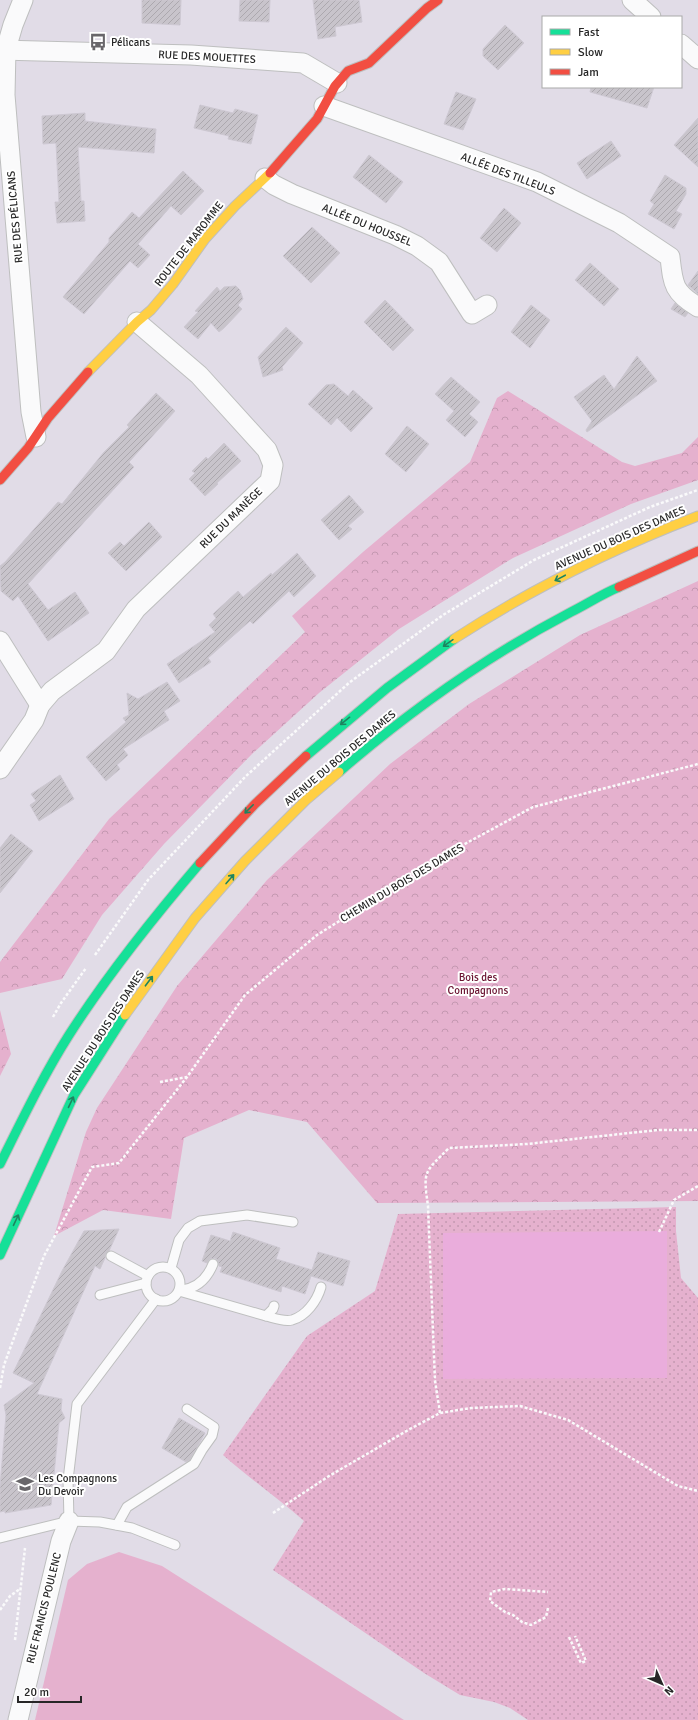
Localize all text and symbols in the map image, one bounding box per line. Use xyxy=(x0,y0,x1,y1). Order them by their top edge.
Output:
legend xyxy=(542,16,682,88)
text: Fast xyxy=(578,25,599,40)
bus stop icon: Pélicans xyxy=(88,32,108,52)
place label: Pélicans xyxy=(111,36,150,49)
text: Slow xyxy=(578,45,603,60)
street label: RUE DES MOUETTES xyxy=(158,48,256,66)
text: Jam xyxy=(578,65,599,80)
street label: ALLÉE DES TILLEULS xyxy=(459,149,557,198)
street label: RUE DES PÉLICANS xyxy=(3,170,26,264)
street label: ROUTE DE MAROMME xyxy=(152,199,226,289)
street label: ALLÉE DU HOUSSEL xyxy=(320,200,415,249)
street label: RUE DU MANÈGE xyxy=(196,484,265,551)
street label: AVENUE DU BOIS DES DAMES xyxy=(553,503,687,573)
one-way arrow xyxy=(555,574,567,582)
one-way arrow xyxy=(443,639,454,647)
street label: AVENUE DU BOIS DES DAMES xyxy=(282,708,398,808)
one-way arrow xyxy=(339,717,350,726)
one-way arrow xyxy=(244,804,254,814)
street label: CHEMIN DU BOIS DES DAMES xyxy=(338,841,466,925)
one-way arrow xyxy=(225,874,234,884)
street label: AVENUE DU BOIS DES DAMES xyxy=(59,968,147,1094)
park label: Bois des Compagnons xyxy=(448,971,509,997)
one-way arrow xyxy=(145,975,153,986)
one-way arrow xyxy=(68,1096,75,1108)
one-way arrow xyxy=(13,1214,20,1226)
place label: Les Compagnons Du Devoir xyxy=(38,1472,117,1498)
school or university icon: Les Compagnons Du Devoir xyxy=(15,1474,35,1494)
street label: RUE FRANCIS POULENC xyxy=(24,1551,64,1665)
north arrow xyxy=(642,1664,682,1704)
scale bar xyxy=(18,1678,81,1704)
text: N xyxy=(661,1683,676,1698)
text: 20 m xyxy=(24,1685,49,1700)

